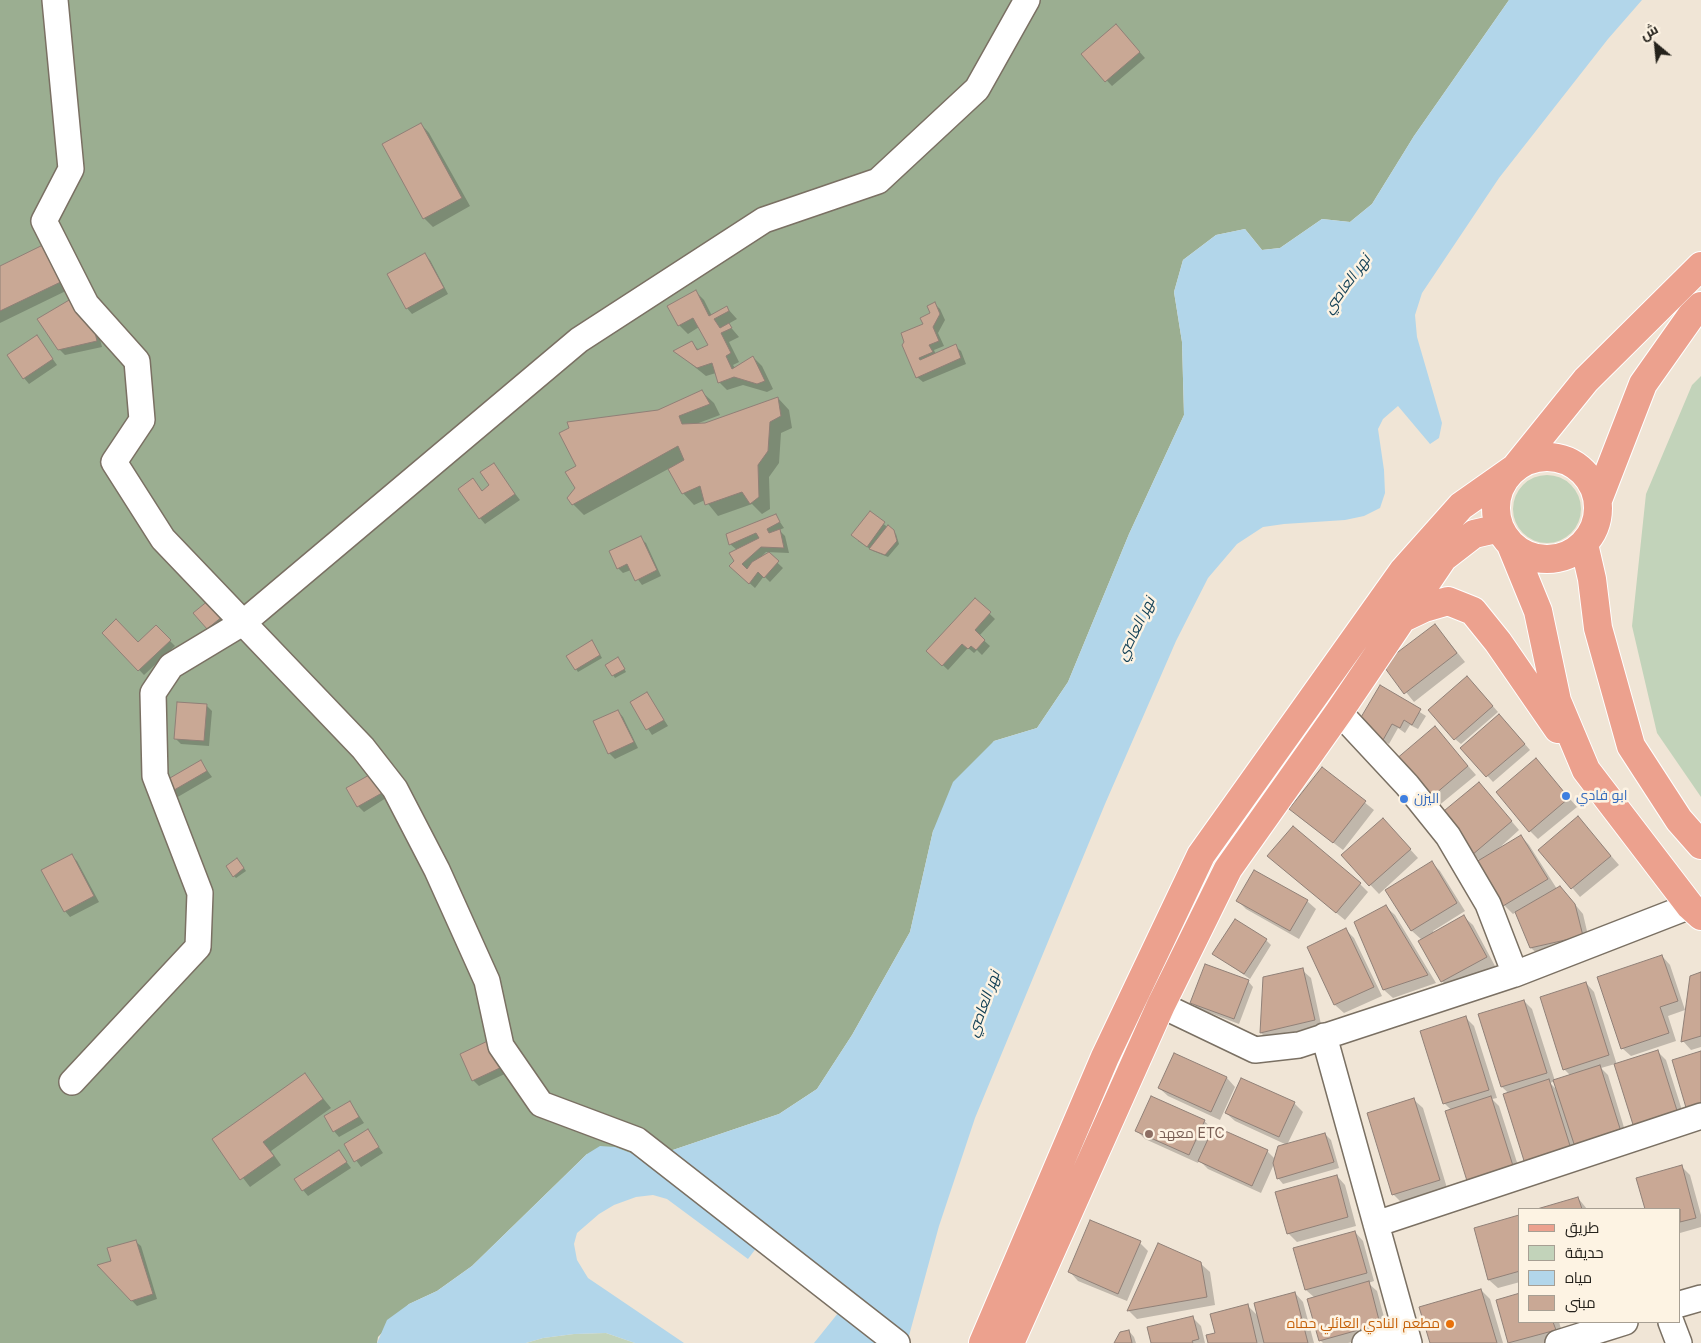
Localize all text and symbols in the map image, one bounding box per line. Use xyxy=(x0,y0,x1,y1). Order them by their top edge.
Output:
north arrow xyxy=(1631,20,1681,70)
text: ش xyxy=(1637,20,1661,43)
water label: نهر العاصي xyxy=(1320,251,1374,317)
water label: نهر العاصي xyxy=(1113,594,1159,664)
place label: ابو فادي xyxy=(1576,788,1627,804)
marker: ابو فادي xyxy=(1560,790,1572,802)
place label: اليزن xyxy=(1414,791,1439,807)
marker: اليزن xyxy=(1398,793,1410,805)
water label: نهر العاصي xyxy=(964,969,1004,1039)
place label: معهد ETC xyxy=(1159,1126,1225,1142)
marker: معهد ETC xyxy=(1143,1128,1155,1140)
legend xyxy=(1518,1208,1681,1323)
text: طريق xyxy=(1565,1218,1599,1237)
text: حديقة xyxy=(1565,1243,1604,1262)
text: مياه xyxy=(1565,1268,1592,1287)
text: مبنى xyxy=(1565,1293,1596,1312)
place label: مطعم النادي العائلي حماه xyxy=(1287,1316,1440,1332)
marker: مطعم النادي العائلي حماه xyxy=(1444,1318,1456,1330)

